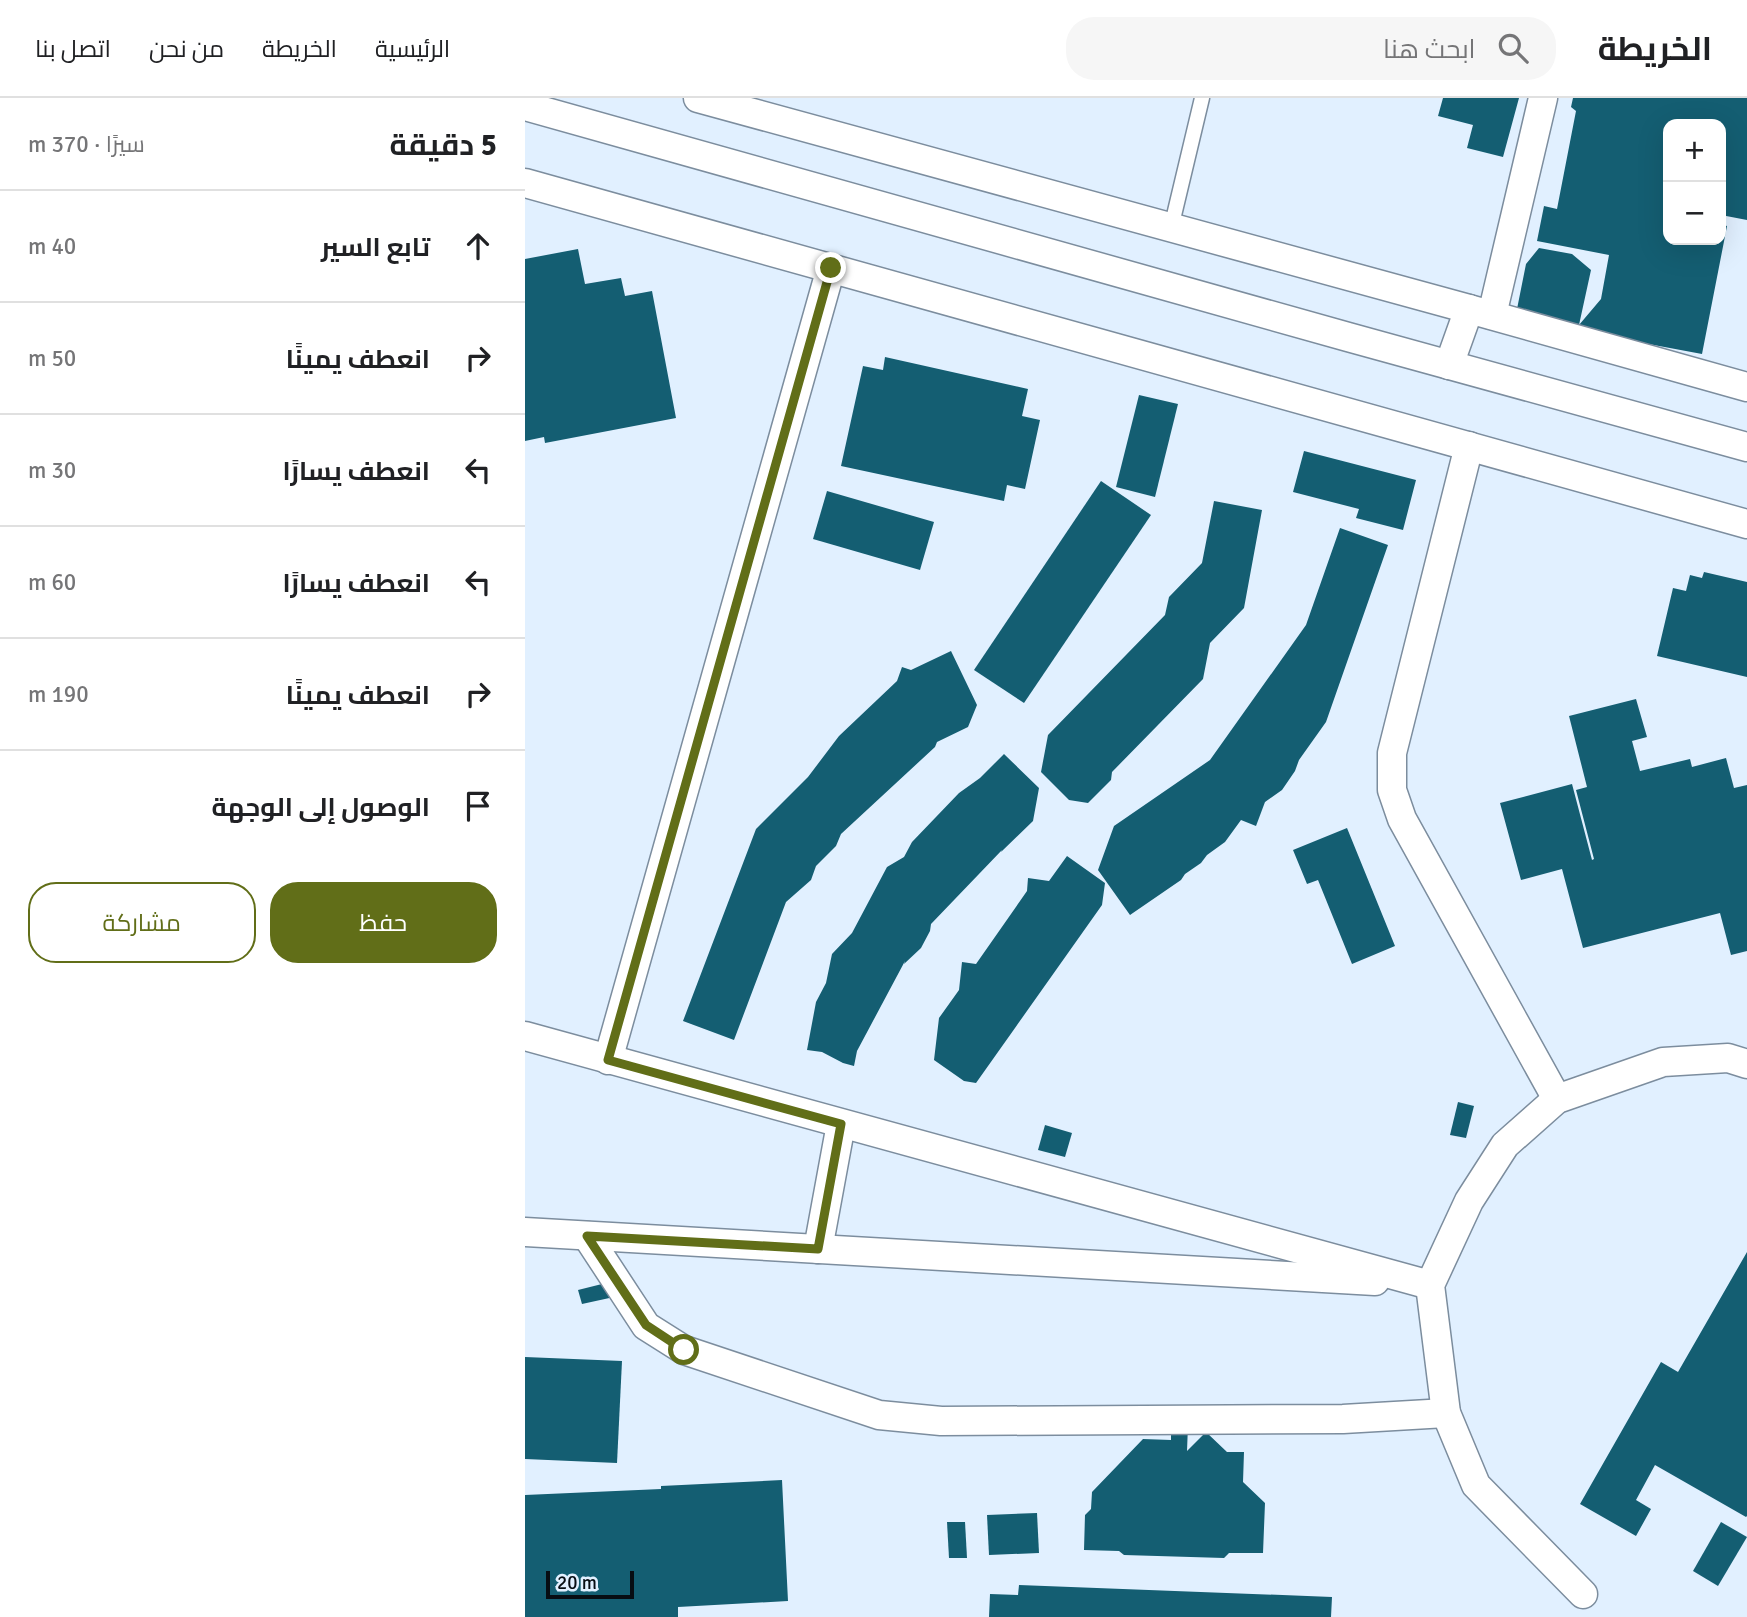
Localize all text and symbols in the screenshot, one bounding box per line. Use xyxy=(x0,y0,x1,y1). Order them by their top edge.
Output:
search box xyxy=(1066,17,1556,80)
icon: search xyxy=(1494,29,1532,67)
text: الخريطة xyxy=(1598,29,1712,70)
text: اتصل بنا xyxy=(35,34,111,64)
text: من نحن xyxy=(149,34,224,64)
text: الخريطة xyxy=(262,34,337,64)
text: الرئيسية xyxy=(375,34,450,64)
text: ابحث هنا xyxy=(1383,34,1476,66)
map controls xyxy=(1663,119,1726,245)
button: + xyxy=(1663,119,1726,182)
text: 5 دقيقة xyxy=(389,127,497,164)
text: سيرًا · 370 m xyxy=(28,130,145,159)
button: − xyxy=(1663,182,1726,245)
icon: ahead xyxy=(459,227,497,265)
text: 40 m xyxy=(28,232,76,261)
text: تابع السير xyxy=(321,232,430,264)
route end xyxy=(815,252,846,283)
icon: right xyxy=(459,339,497,377)
text: 50 m xyxy=(28,344,76,373)
text: انعطف يمينًا xyxy=(286,344,430,376)
icon: left xyxy=(459,451,497,489)
text: 30 m xyxy=(28,456,76,485)
text: انعطف يسارًا xyxy=(282,456,430,488)
icon: left xyxy=(459,563,497,601)
text: 60 m xyxy=(28,568,76,597)
text: انعطف يسارًا xyxy=(282,568,430,600)
icon: right xyxy=(459,675,497,713)
text: 190 m xyxy=(28,680,89,709)
text: انعطف يمينًا xyxy=(286,680,430,712)
icon: arrive xyxy=(459,787,497,825)
text: الوصول إلى الوجهة xyxy=(211,792,430,824)
button: مشاركة xyxy=(28,882,256,963)
button: حفظ xyxy=(270,882,497,963)
route start xyxy=(668,1334,699,1365)
scale bar xyxy=(546,1568,633,1600)
text: 20 m xyxy=(557,1571,597,1595)

